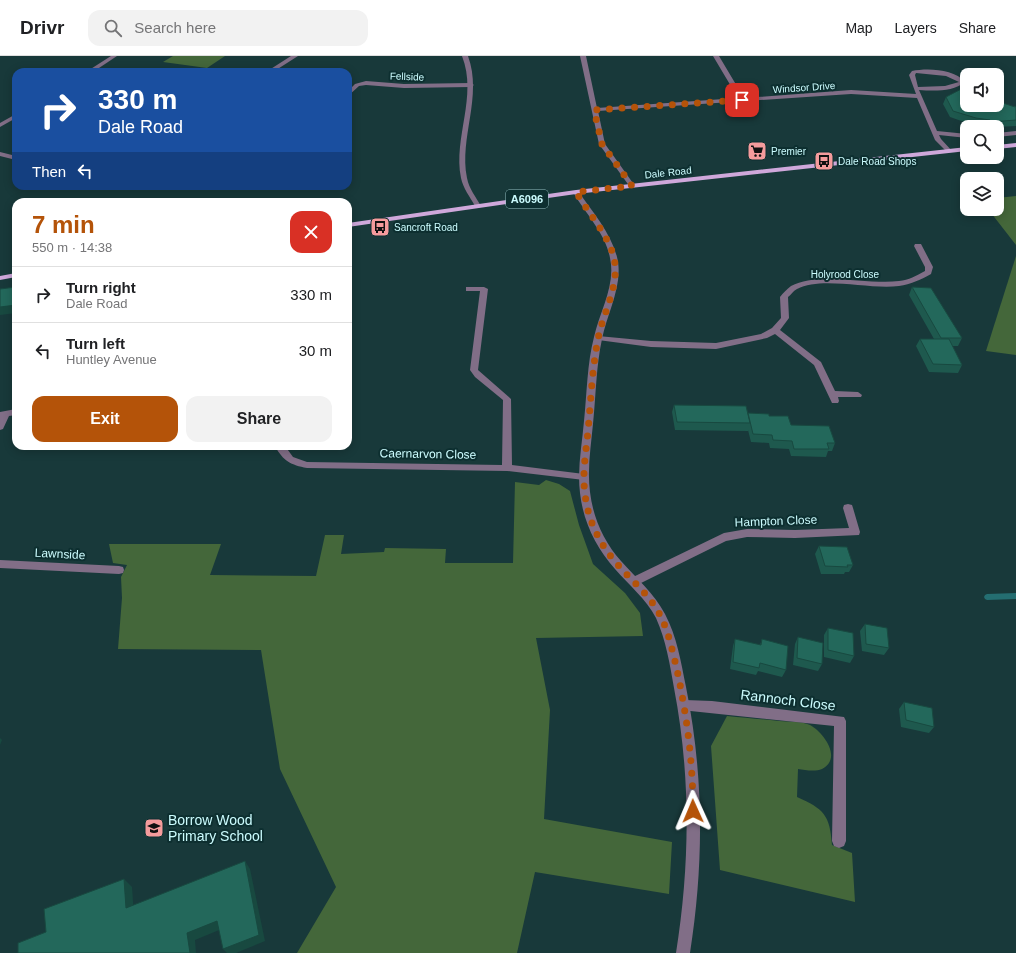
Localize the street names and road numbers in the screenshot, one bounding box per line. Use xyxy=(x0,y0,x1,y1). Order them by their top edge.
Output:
street label: Fellside xyxy=(390,70,425,83)
street label: Windsor Drive xyxy=(772,80,836,95)
street label: Dale Road xyxy=(644,165,692,180)
road number: A6096 xyxy=(506,190,548,208)
street label: Holyrood Close xyxy=(811,269,880,280)
street label: Caernarvon Close xyxy=(380,446,477,462)
street label: Hampton Close xyxy=(734,513,818,529)
street label: Lawnside xyxy=(34,546,86,562)
street label: Rannoch Close xyxy=(740,686,837,714)

